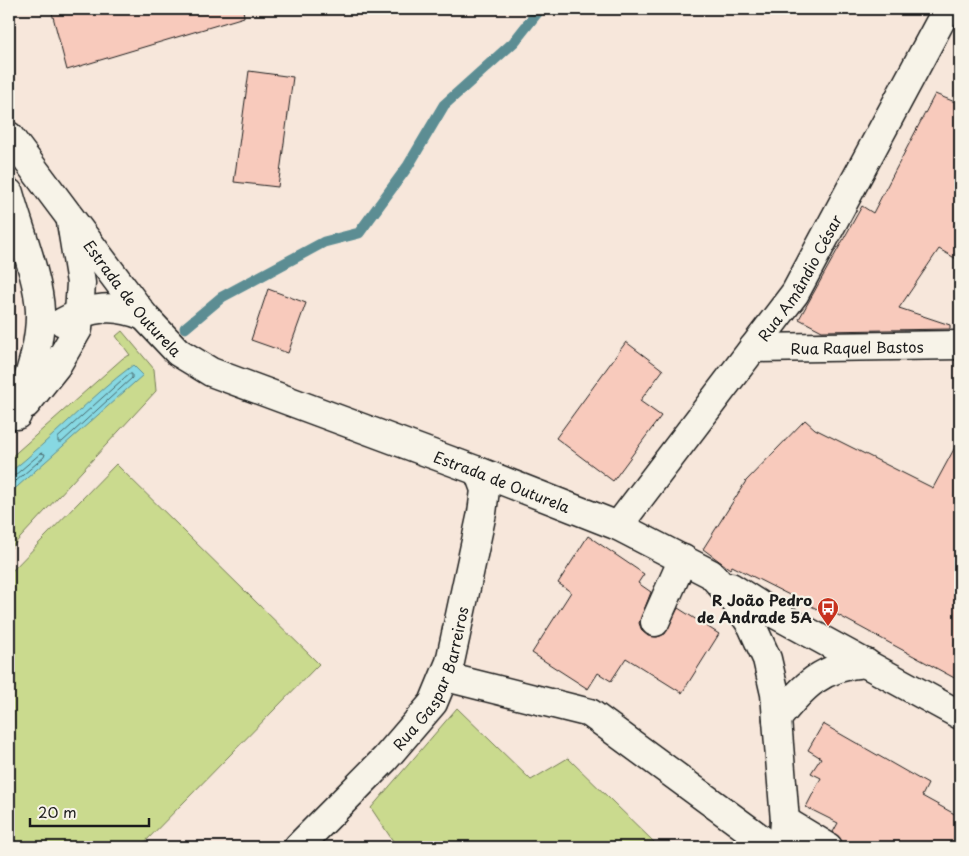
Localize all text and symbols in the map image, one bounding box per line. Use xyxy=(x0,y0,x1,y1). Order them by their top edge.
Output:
street label: Rua Amândio César xyxy=(751,210,847,345)
street label: Estrada de Outurela xyxy=(79,234,188,362)
street label: Rua Raquel Bastos xyxy=(790,334,924,359)
street label: Estrada de Outurela xyxy=(431,444,574,518)
place label: R João Pedro de Andrade 5A xyxy=(697,588,812,628)
bus stop icon: R João Pedro de Andrade 5A xyxy=(816,596,840,627)
street label: Rua Gaspar Barreiros xyxy=(386,604,473,755)
scale bar xyxy=(30,796,149,828)
text: 20 m xyxy=(38,800,77,823)

